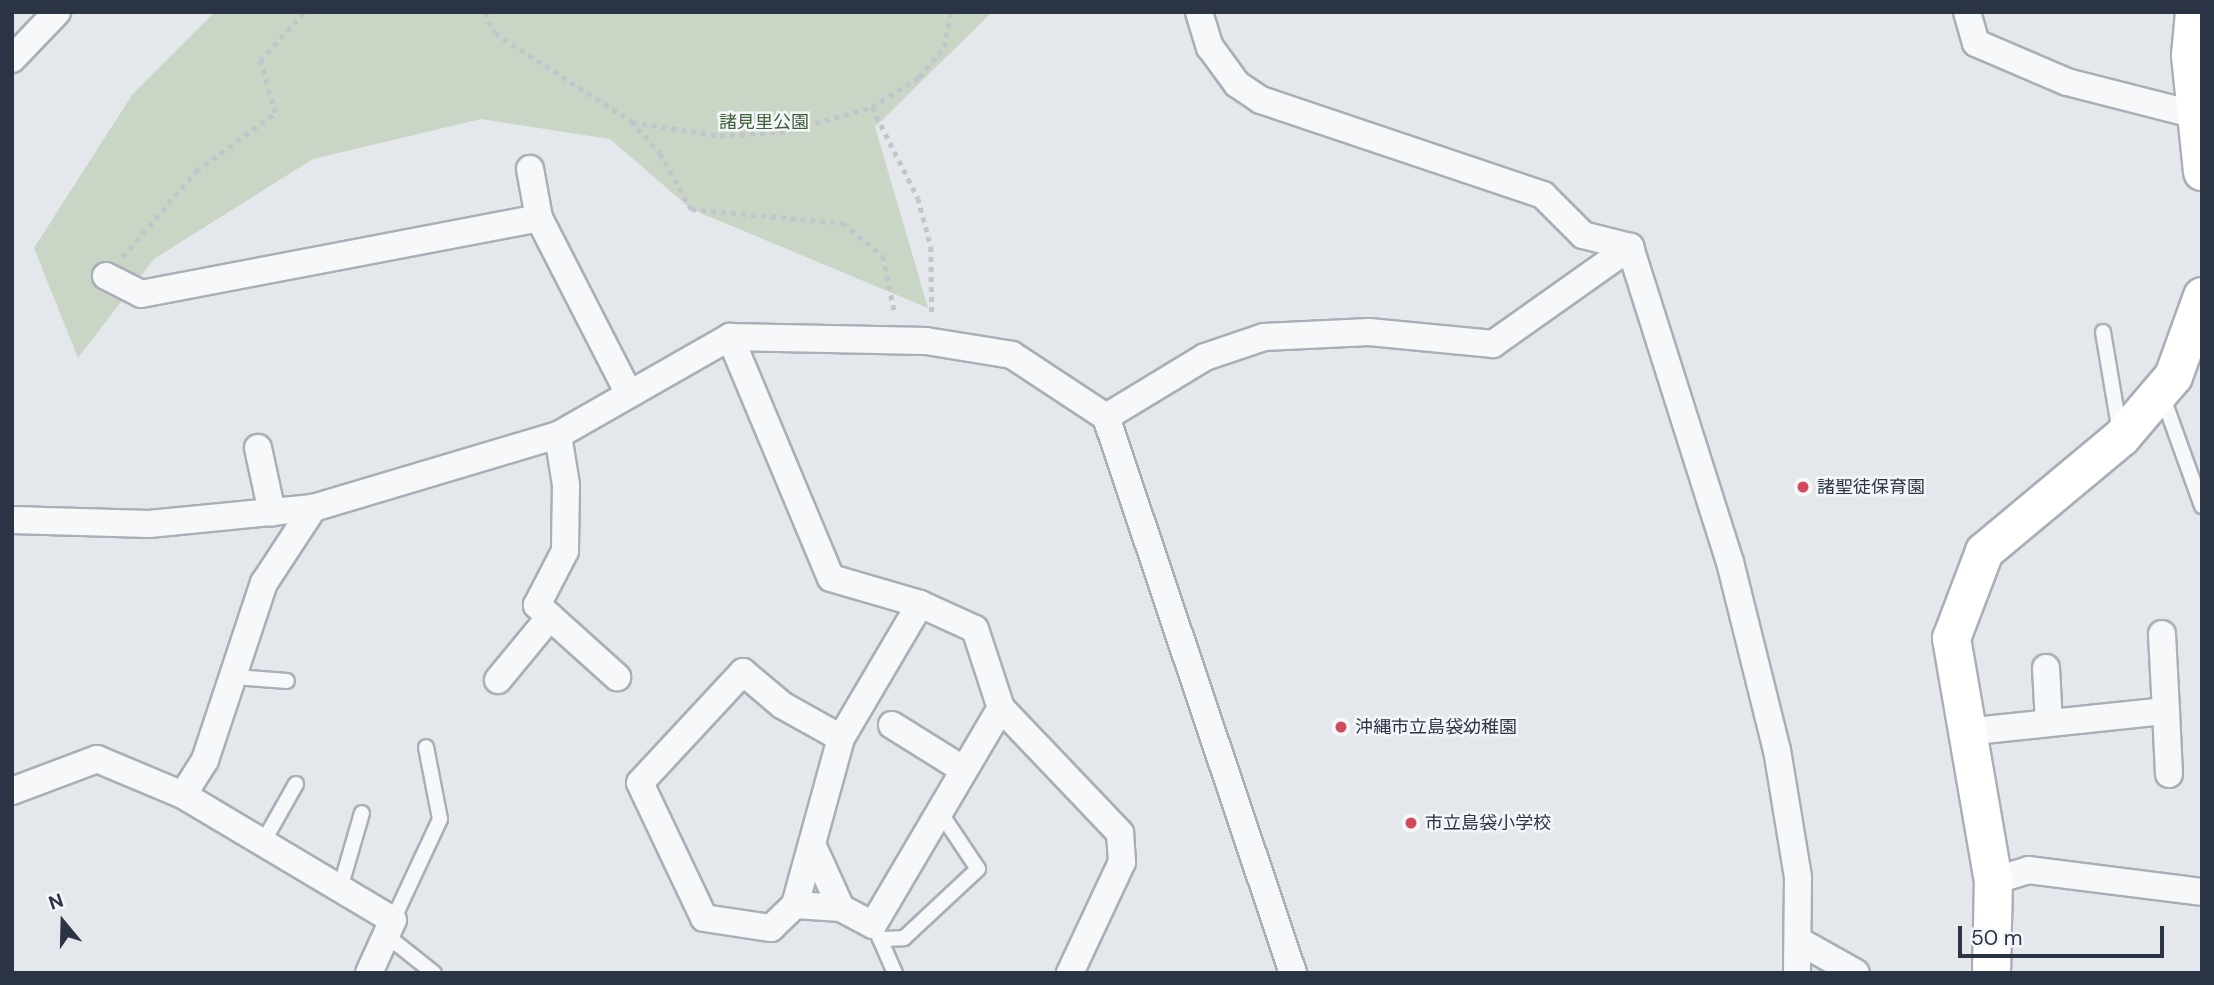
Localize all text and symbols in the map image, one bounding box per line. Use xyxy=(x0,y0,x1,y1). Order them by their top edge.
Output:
park label: 諸見里公園 xyxy=(719,111,809,133)
place label: 諸聖徒保育園 xyxy=(1817,476,1925,498)
marker: 諸聖徒保育園 xyxy=(1795,479,1811,495)
place label: 沖縄市立島袋幼稚園 xyxy=(1355,716,1517,738)
marker: 沖縄市立島袋幼稚園 xyxy=(1333,719,1349,735)
place label: 市立島袋小学校 xyxy=(1425,812,1551,834)
marker: 市立島袋小学校 xyxy=(1403,815,1419,831)
north arrow xyxy=(28,887,98,957)
text: N xyxy=(45,888,67,916)
scale bar xyxy=(1962,912,2168,956)
text: 50 m xyxy=(1971,924,2022,952)

